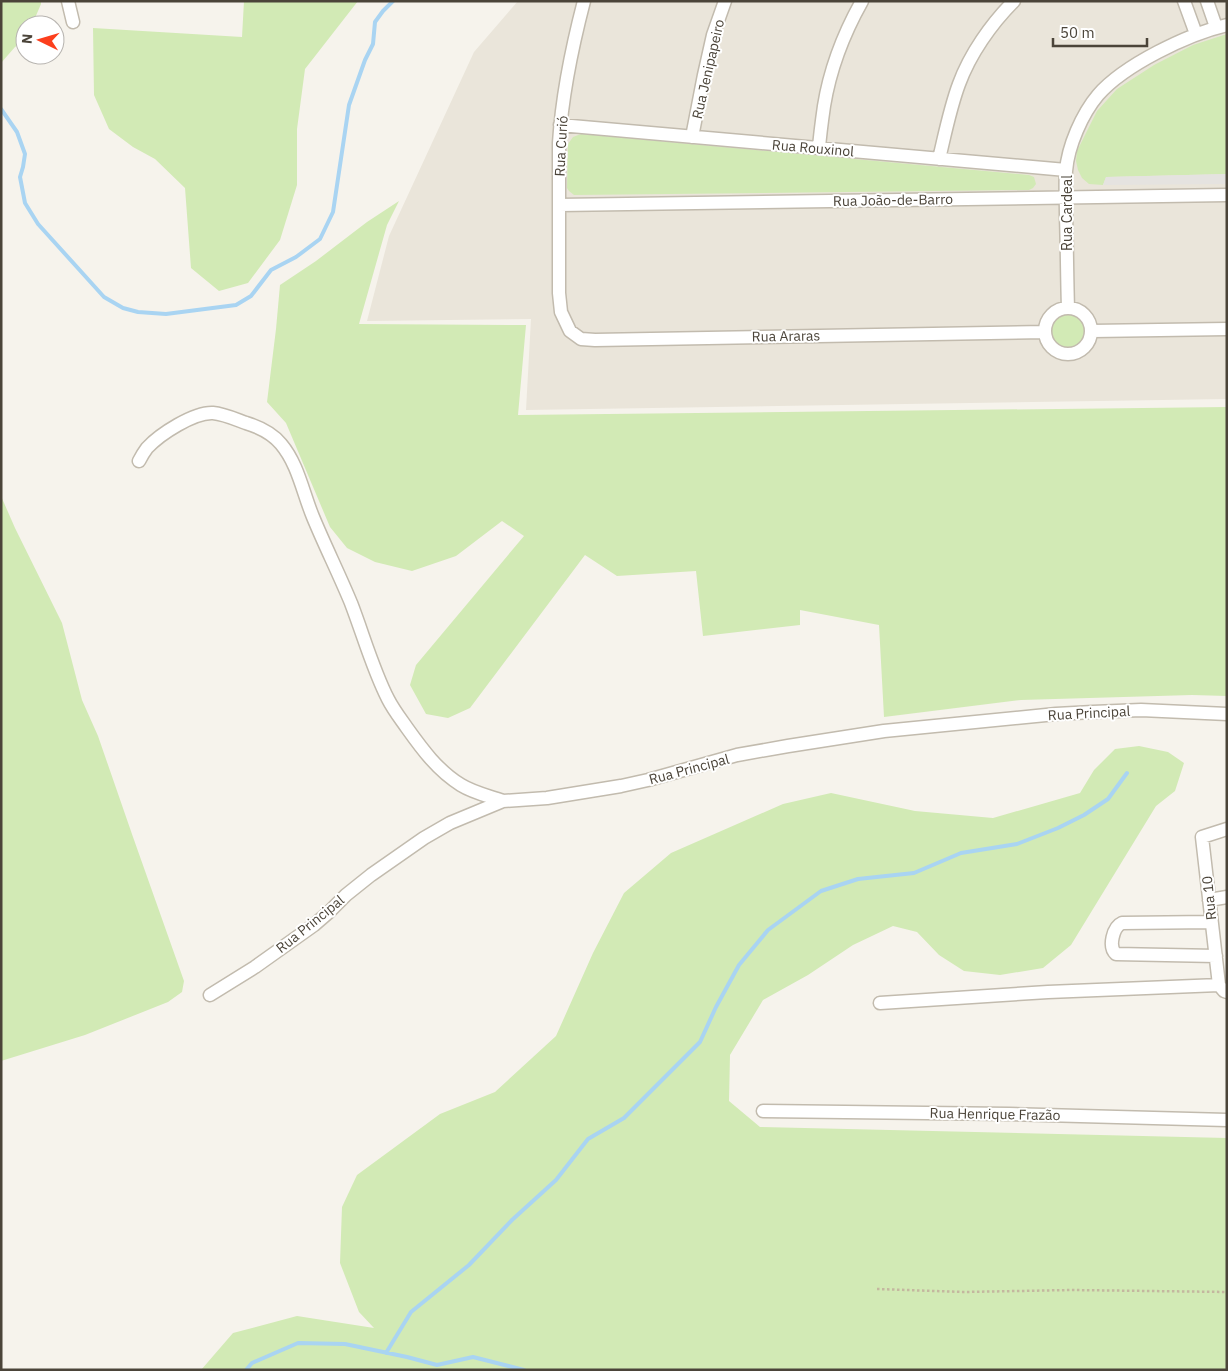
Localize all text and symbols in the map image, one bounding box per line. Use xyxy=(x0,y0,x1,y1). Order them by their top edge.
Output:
north arrow xyxy=(15,15,65,65)
scale bar xyxy=(1053,15,1147,47)
street label: Rua Jenipapeiro xyxy=(688,17,728,121)
text: 50 m xyxy=(1060,23,1095,42)
text: N xyxy=(18,33,36,45)
street label: Rua Curió xyxy=(550,115,572,177)
street label: Rua Rouxinol xyxy=(771,135,855,161)
street label: Rua Cardeal xyxy=(1058,175,1076,251)
street label: Rua João-de-Barro xyxy=(833,190,953,210)
street label: Rua Araras xyxy=(752,326,821,346)
street label: Rua Principal xyxy=(1047,702,1131,724)
street label: Rua Principal xyxy=(647,750,731,788)
street label: Rua 10 xyxy=(1198,875,1220,921)
street label: Rua Principal xyxy=(272,891,348,957)
street label: Rua Henrique Frazão xyxy=(929,1104,1061,1124)

